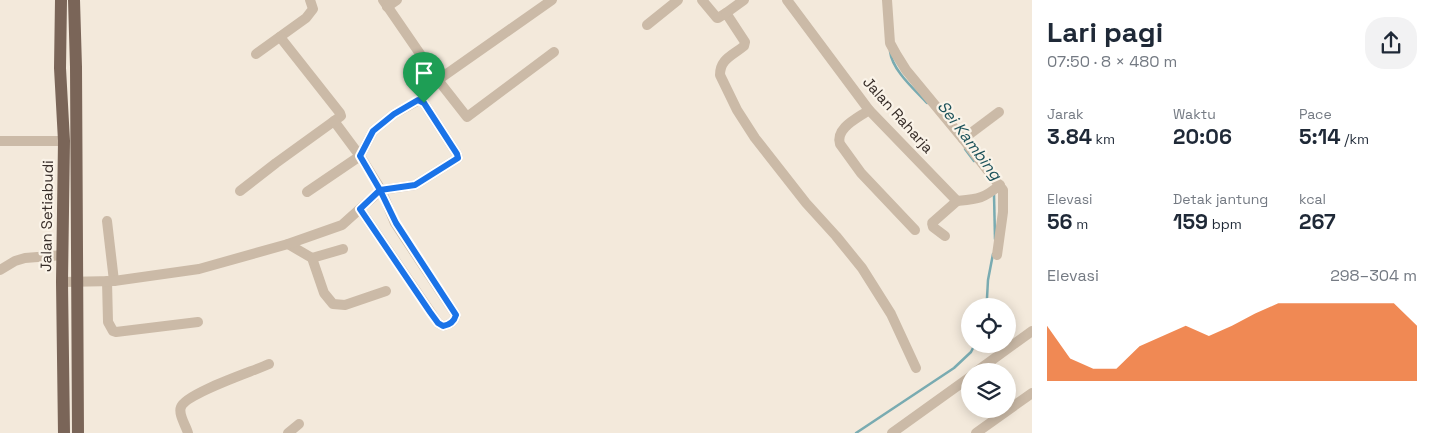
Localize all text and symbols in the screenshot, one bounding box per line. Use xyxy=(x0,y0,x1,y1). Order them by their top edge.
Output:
text: Lari pagi xyxy=(1047,14,1163,50)
button: share xyxy=(1365,17,1417,69)
text: 07:50 · 8 × 480 m xyxy=(1047,51,1177,72)
pin xyxy=(403,52,445,103)
icon: arrive xyxy=(410,59,438,87)
street label: Jalan Raharja xyxy=(859,72,938,157)
water label: Sei Kambing xyxy=(933,96,1007,185)
text: Jarak xyxy=(1047,105,1084,123)
text: Waktu xyxy=(1173,105,1216,123)
text: Pace xyxy=(1299,105,1332,123)
text: 3.84 xyxy=(1047,123,1092,150)
text: 20:06 xyxy=(1173,123,1232,150)
text: 5:14 xyxy=(1299,123,1341,150)
text: km xyxy=(1092,130,1115,148)
text: /km xyxy=(1341,130,1369,148)
street label: Jalan Setiabudi xyxy=(36,160,57,272)
text: Elevasi xyxy=(1047,190,1092,208)
text: Detak jantung xyxy=(1173,190,1268,208)
text: kcal xyxy=(1299,190,1326,208)
text: 56 xyxy=(1047,208,1073,235)
text: 159 xyxy=(1173,208,1208,235)
text: 267 xyxy=(1299,208,1336,235)
text: m xyxy=(1073,215,1088,233)
text: bpm xyxy=(1208,215,1242,233)
text: Elevasi xyxy=(1047,265,1099,286)
text: 298–304 m xyxy=(1330,265,1417,286)
map controls xyxy=(961,298,1016,418)
button: locate xyxy=(961,298,1016,353)
button: layers xyxy=(961,363,1016,418)

